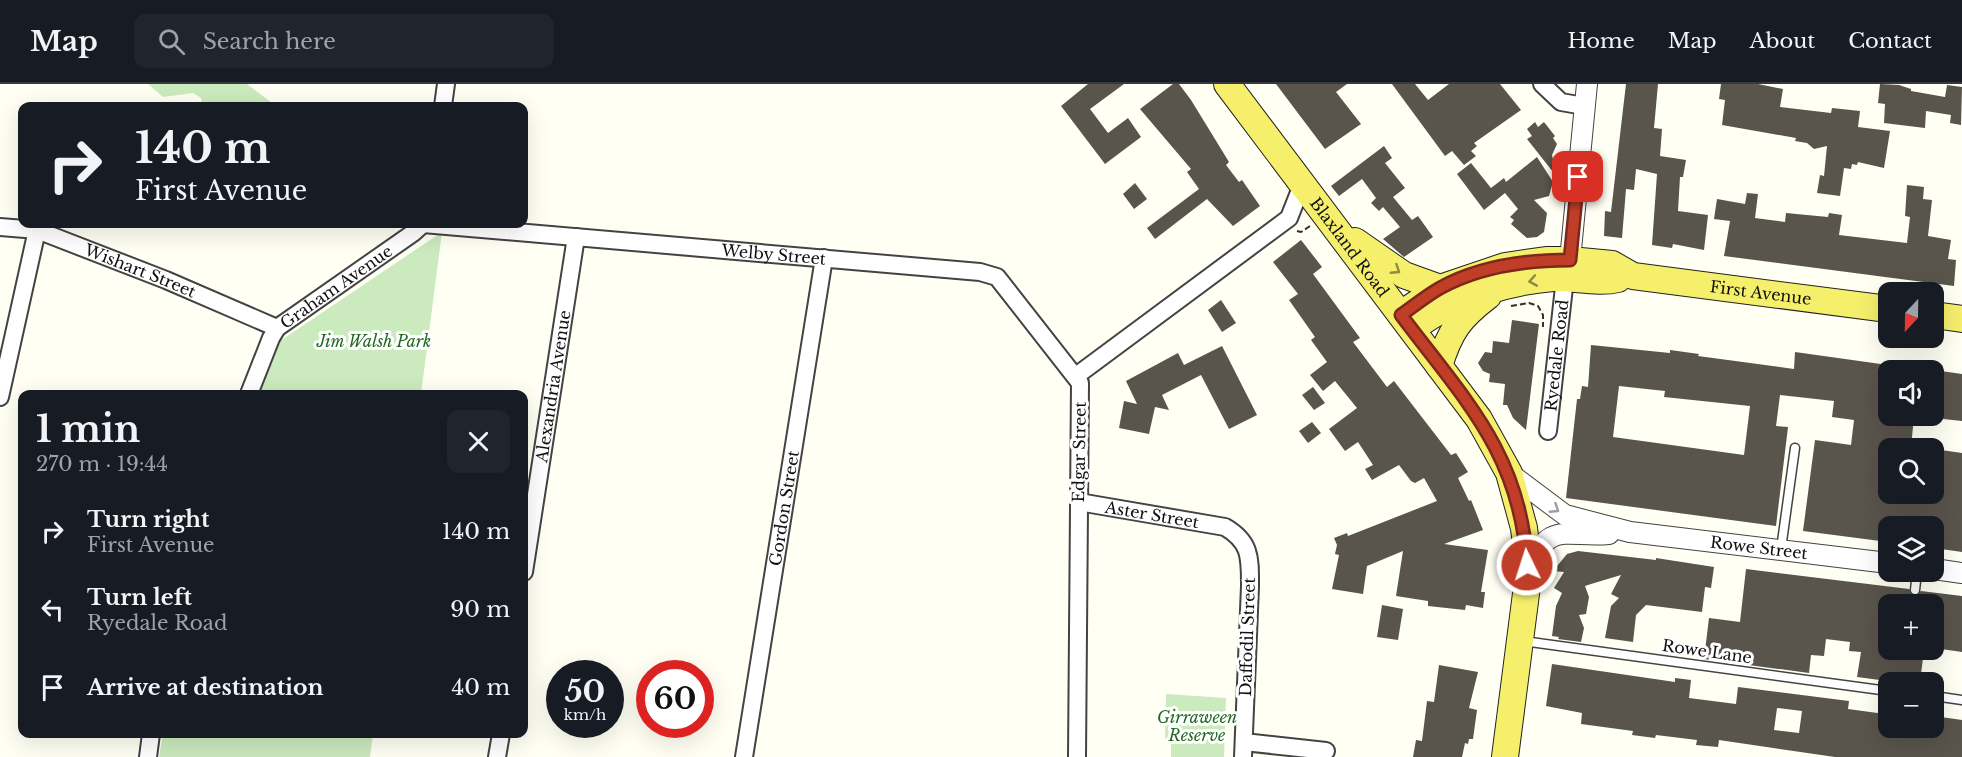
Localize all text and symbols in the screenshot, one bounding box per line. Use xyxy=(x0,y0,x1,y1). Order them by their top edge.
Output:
search box xyxy=(134,14,554,68)
text: Map xyxy=(30,24,98,59)
icon: search xyxy=(155,25,188,58)
text: Search here xyxy=(203,28,336,55)
text: Home xyxy=(1568,28,1635,54)
text: Map xyxy=(1668,28,1716,54)
text: About xyxy=(1749,28,1815,54)
text: Contact xyxy=(1848,28,1932,54)
text: 140 m xyxy=(135,122,271,174)
icon: right xyxy=(36,126,114,204)
pin xyxy=(1552,151,1603,202)
icon: arrive xyxy=(1561,160,1594,193)
text: First Avenue xyxy=(135,174,307,207)
street label: Blaxland Road xyxy=(1306,193,1394,301)
street label: Wishart Street xyxy=(81,239,199,302)
street label: Welby Street xyxy=(720,240,827,269)
street label: Graham Avenue xyxy=(276,241,396,333)
one-way arrow xyxy=(1390,263,1401,274)
one-way arrow xyxy=(1528,274,1538,287)
street label: First Avenue xyxy=(1709,276,1813,309)
north arrow xyxy=(1878,282,1944,348)
map controls xyxy=(1878,282,1944,738)
street label: Ryedale Road xyxy=(1540,298,1573,412)
street label: Alexandria Avenue xyxy=(531,309,575,465)
park label: Jim Walsh Park xyxy=(316,331,431,351)
button: sound xyxy=(1878,360,1944,426)
street label: Edgar Street xyxy=(1068,401,1090,503)
text: 1 min xyxy=(36,407,140,452)
button: close xyxy=(447,410,510,473)
button: search xyxy=(1878,438,1944,504)
street label: Gordon Street xyxy=(765,449,803,568)
text: 270 m · 19:44 xyxy=(36,452,168,476)
street label: Aster Street xyxy=(1103,496,1200,532)
one-way arrow xyxy=(1549,501,1559,513)
text: Turn right xyxy=(87,506,209,533)
icon: right xyxy=(36,515,69,548)
button: layers xyxy=(1878,516,1944,582)
text: 140 m xyxy=(442,518,510,545)
street label: Rowe Street xyxy=(1709,532,1809,563)
text: First Avenue xyxy=(87,533,215,557)
position arrow xyxy=(1495,533,1559,597)
street label: Daffodil Street xyxy=(1235,577,1259,697)
text: Turn left xyxy=(87,584,192,611)
icon: left xyxy=(36,593,69,626)
button: + xyxy=(1878,594,1944,660)
text: 90 m xyxy=(450,596,510,623)
text: Ryedale Road xyxy=(87,611,227,635)
street label: Rowe Lane xyxy=(1661,635,1753,667)
speed limit sign: 60 xyxy=(636,660,714,738)
icon: arrive xyxy=(36,671,69,704)
button: − xyxy=(1878,672,1944,738)
text: 50 xyxy=(565,673,605,710)
text: Arrive at destination xyxy=(87,674,324,701)
text: 40 m xyxy=(452,674,510,701)
text: km/h xyxy=(564,705,606,724)
park label: Girraween Reserve xyxy=(1157,707,1237,745)

